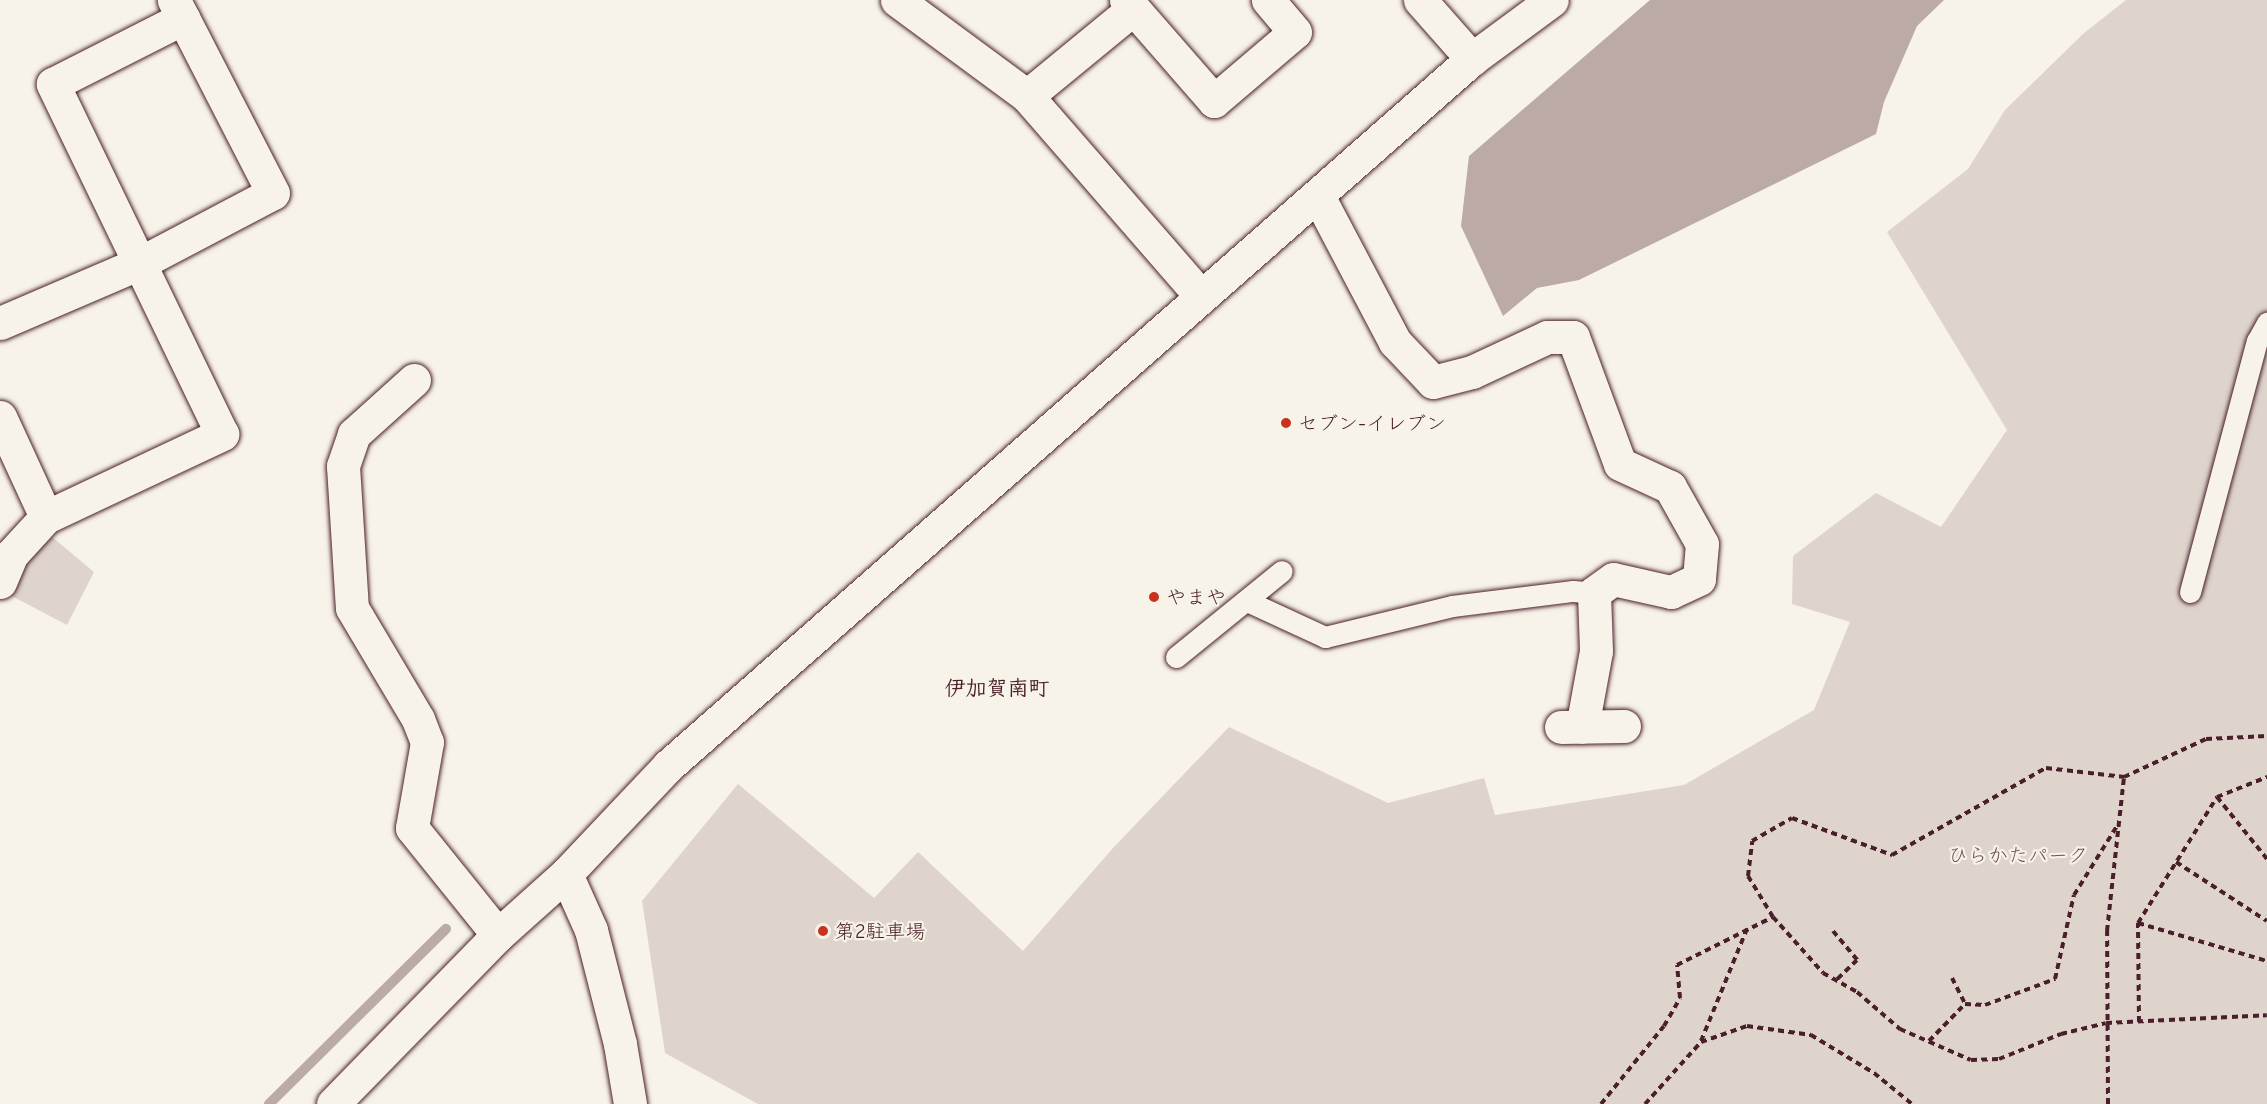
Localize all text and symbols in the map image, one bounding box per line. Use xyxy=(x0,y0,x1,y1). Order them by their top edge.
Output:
place label: セブン-イレブン xyxy=(1298,411,1446,435)
marker: セブン-イレブン xyxy=(1279,416,1293,430)
place label: やまや xyxy=(1166,585,1226,609)
marker: やまや xyxy=(1147,590,1161,604)
district label: 伊加賀南町 xyxy=(945,675,1049,701)
park label: ひらかたパーク xyxy=(1948,843,2088,867)
place label: 第2駐車場 xyxy=(835,919,925,943)
marker: 第2駐車場 xyxy=(816,924,830,938)

